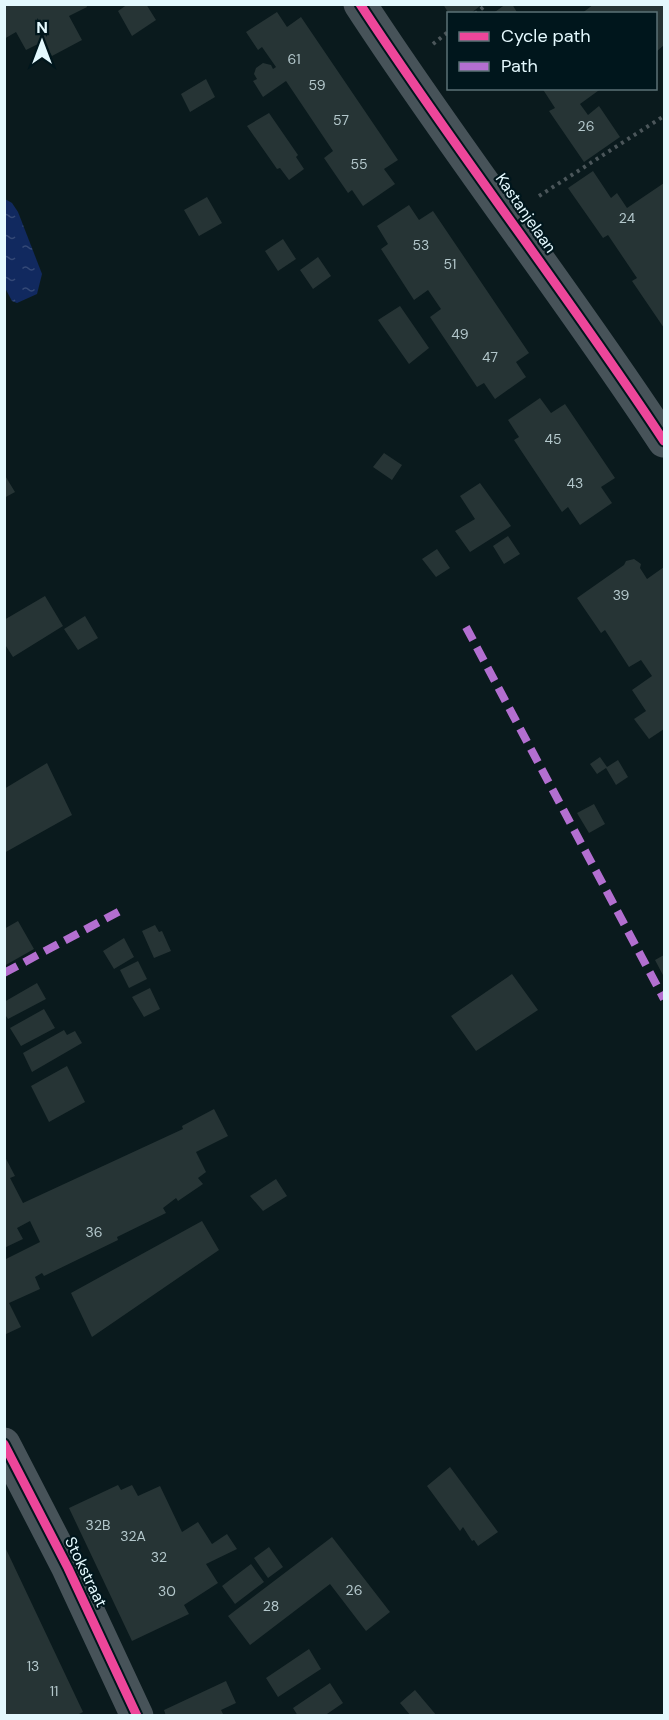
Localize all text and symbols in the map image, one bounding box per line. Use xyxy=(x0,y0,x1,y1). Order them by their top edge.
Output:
north arrow xyxy=(12,12,72,72)
legend xyxy=(447,12,657,90)
text: N xyxy=(36,17,48,38)
text: Cycle path xyxy=(501,24,591,48)
house number: 61 xyxy=(287,50,301,68)
text: Path xyxy=(501,54,538,78)
house number: 59 xyxy=(309,76,326,94)
house number: 57 xyxy=(333,111,349,129)
house number: 26 xyxy=(578,117,594,135)
house number: 55 xyxy=(350,155,368,173)
street label: Kastanjelaan xyxy=(491,169,561,257)
house number: 24 xyxy=(619,209,636,227)
house number: 53 xyxy=(413,236,429,254)
house number: 51 xyxy=(444,255,456,273)
house number: 49 xyxy=(451,325,469,343)
house number: 47 xyxy=(482,348,498,366)
house number: 45 xyxy=(544,430,562,448)
house number: 43 xyxy=(567,474,583,492)
house number: 39 xyxy=(613,586,630,604)
house number: 36 xyxy=(85,1223,103,1241)
house number: 32B xyxy=(86,1516,110,1534)
house number: 32A xyxy=(120,1527,146,1545)
street label: Stokstraat xyxy=(60,1533,112,1611)
house number: 32 xyxy=(151,1548,167,1566)
house number: 26 xyxy=(346,1581,362,1599)
house number: 30 xyxy=(158,1582,176,1600)
house number: 28 xyxy=(263,1597,279,1615)
house number: 13 xyxy=(27,1657,39,1675)
house number: 11 xyxy=(50,1682,58,1700)

